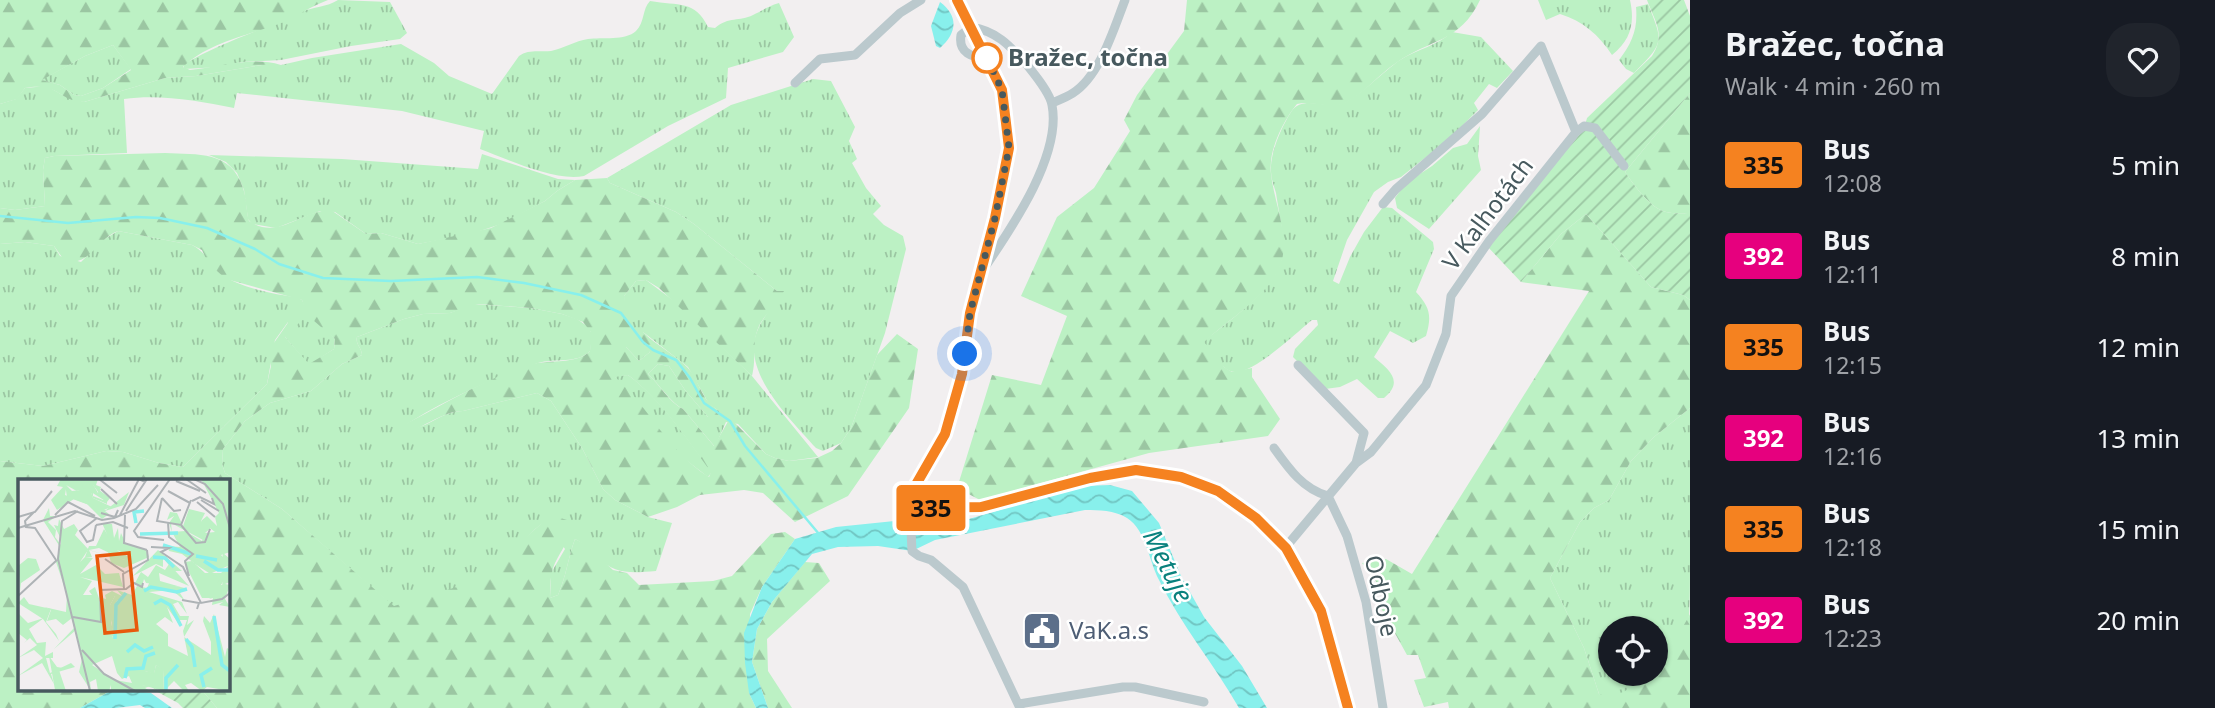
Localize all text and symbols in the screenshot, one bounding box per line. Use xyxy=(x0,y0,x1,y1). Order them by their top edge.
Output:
text: Bražec, točna xyxy=(1725,21,1945,66)
button: heart xyxy=(2106,23,2180,97)
place label: Bražec, točna xyxy=(1008,40,1168,73)
marker: Bražec, točna xyxy=(972,43,1002,73)
text: Walk · 4 min · 260 m xyxy=(1725,70,1941,102)
text: Bus xyxy=(1823,131,1870,167)
text: 5 min xyxy=(2111,147,2180,183)
text: 335 xyxy=(1743,148,1784,181)
street label: V Kalhotách xyxy=(1434,150,1540,276)
text: 12:08 xyxy=(1823,167,1882,199)
text: Bus xyxy=(1823,222,1870,258)
text: 8 min xyxy=(2111,238,2180,274)
text: 392 xyxy=(1743,239,1784,272)
text: 12:11 xyxy=(1823,258,1882,290)
text: Bus xyxy=(1823,313,1870,349)
text: 12 min xyxy=(2096,329,2180,365)
text: 335 xyxy=(1743,330,1784,363)
your location xyxy=(947,336,982,371)
text: 12:15 xyxy=(1823,349,1882,381)
text: Bus xyxy=(1823,404,1870,440)
text: 13 min xyxy=(2096,420,2180,456)
text: 392 xyxy=(1743,421,1784,454)
text: 12:16 xyxy=(1823,440,1882,472)
inset map xyxy=(18,479,229,690)
line badge: 335 xyxy=(891,485,971,531)
text: 335 xyxy=(910,491,952,524)
text: Bus xyxy=(1823,495,1870,531)
text: 15 min xyxy=(2096,511,2180,547)
text: 335 xyxy=(1743,512,1784,545)
water label: Metuje xyxy=(1135,523,1203,609)
text: 12:18 xyxy=(1823,531,1882,563)
street label: Odboje xyxy=(1358,552,1407,639)
text: Bus xyxy=(1823,586,1870,622)
text: 20 min xyxy=(2096,602,2180,638)
text: 392 xyxy=(1743,603,1784,636)
public building icon: VaK.a.s xyxy=(1021,610,1063,652)
place label: VaK.a.s xyxy=(1069,613,1149,646)
map controls xyxy=(1598,616,1668,686)
button: locate xyxy=(1598,616,1668,686)
text: 12:23 xyxy=(1823,622,1882,654)

